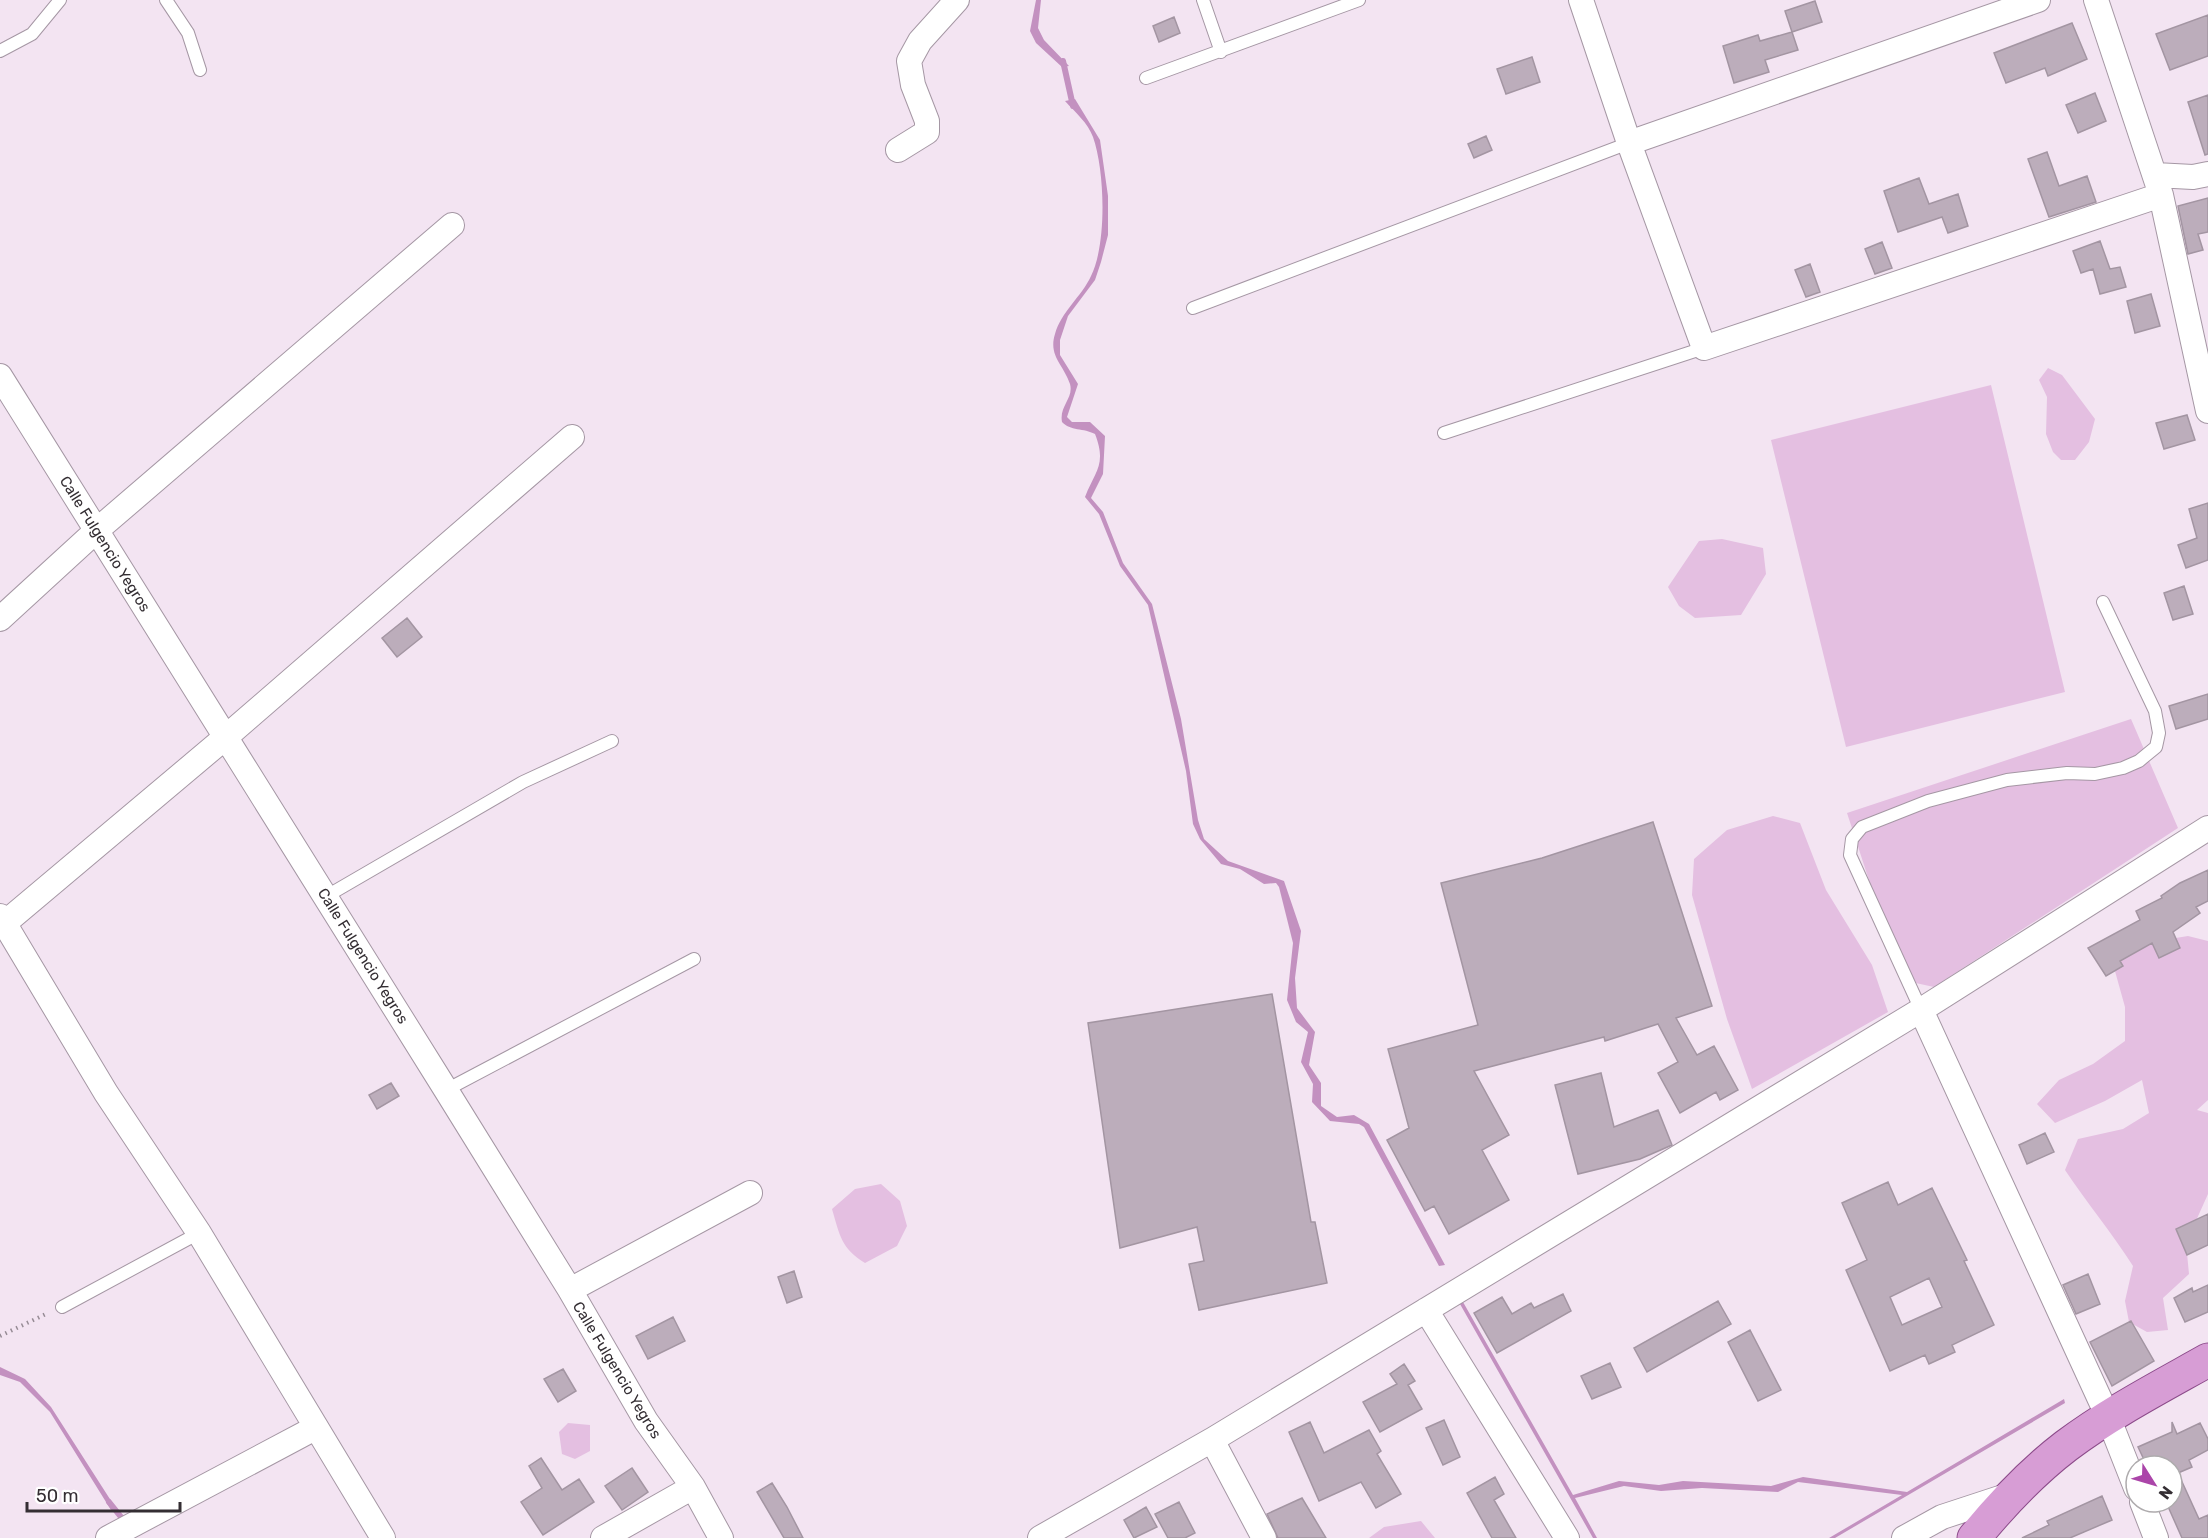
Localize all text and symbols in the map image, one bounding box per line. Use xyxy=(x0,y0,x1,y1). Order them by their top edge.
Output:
street label: Calle Fulgencio Yegros xyxy=(56,473,154,616)
street label: Calle Fulgencio Yegros xyxy=(314,885,412,1028)
street label: Calle Fulgencio Yegros xyxy=(569,1298,665,1442)
north arrow xyxy=(2124,1454,2184,1514)
scale bar xyxy=(27,1475,180,1513)
text: N xyxy=(2155,1482,2177,1503)
text: 50 m xyxy=(36,1485,79,1507)

